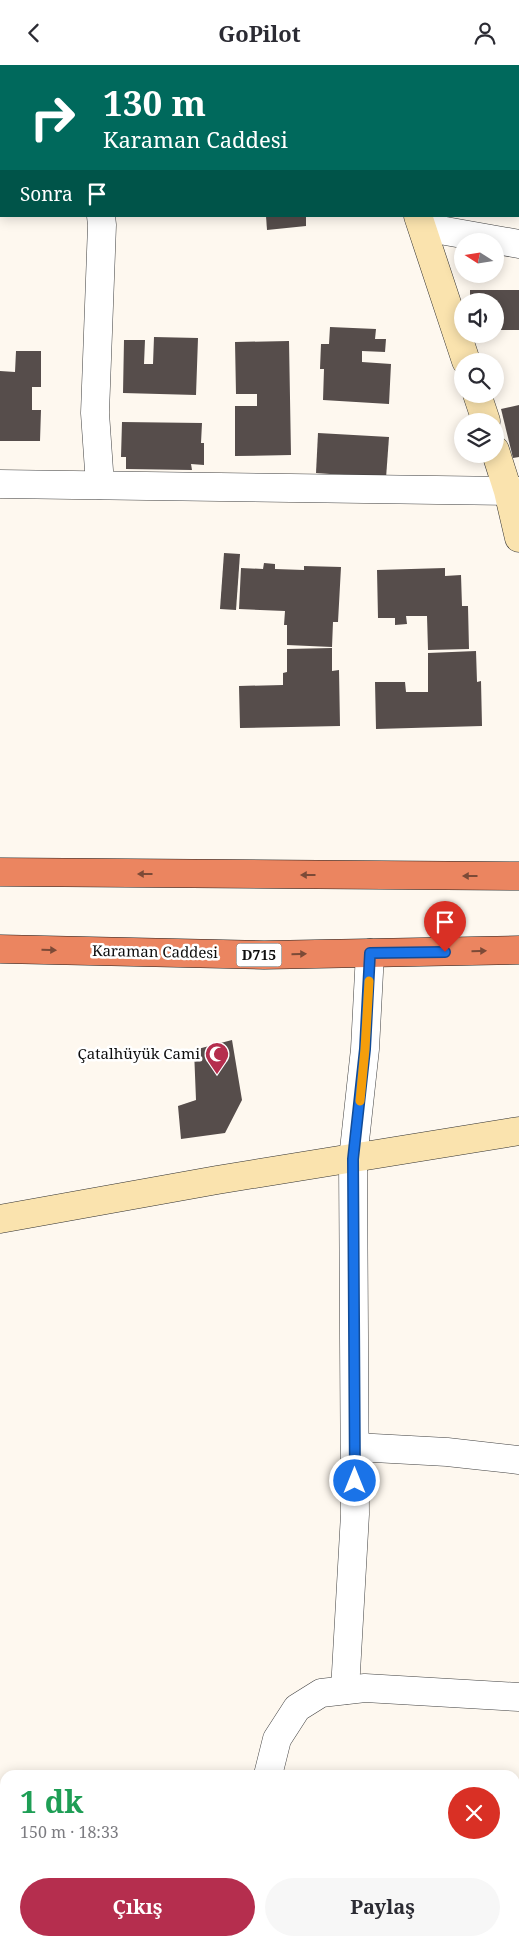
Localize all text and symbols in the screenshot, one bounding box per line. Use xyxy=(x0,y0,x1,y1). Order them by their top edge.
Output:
text: GoPilot xyxy=(218,18,301,48)
icon: back xyxy=(20,19,48,47)
icon: person xyxy=(471,19,499,47)
text: 130 m xyxy=(103,79,206,126)
icon: right xyxy=(20,85,85,150)
text: Karaman Caddesi xyxy=(103,124,288,154)
icon: arrive xyxy=(83,180,111,208)
text: Sonra xyxy=(20,181,73,207)
north arrow xyxy=(454,233,504,283)
map controls xyxy=(454,233,504,463)
button: sound xyxy=(454,293,504,343)
button: search xyxy=(454,353,504,403)
button: layers xyxy=(454,413,504,463)
one-way arrow xyxy=(137,869,153,877)
one-way arrow xyxy=(300,871,316,879)
one-way arrow xyxy=(462,872,478,880)
pin xyxy=(424,901,466,952)
icon: arrive xyxy=(431,908,459,936)
street label: Karaman Caddesi xyxy=(92,940,218,962)
road number: D715 xyxy=(236,943,282,967)
one-way arrow xyxy=(41,946,57,954)
one-way arrow xyxy=(471,947,487,955)
one-way arrow xyxy=(291,950,307,958)
mosque icon: Çatalhüyük Cami xyxy=(204,1041,230,1075)
place label: Çatalhüyük Cami xyxy=(78,1043,200,1063)
position arrow xyxy=(328,1454,380,1506)
text: 1 dk xyxy=(20,1781,83,1822)
button: close xyxy=(448,1787,500,1839)
text: 150 m · 18:33 xyxy=(20,1821,119,1843)
button: Çıkış xyxy=(20,1878,255,1936)
button: Paylaş xyxy=(265,1878,500,1936)

